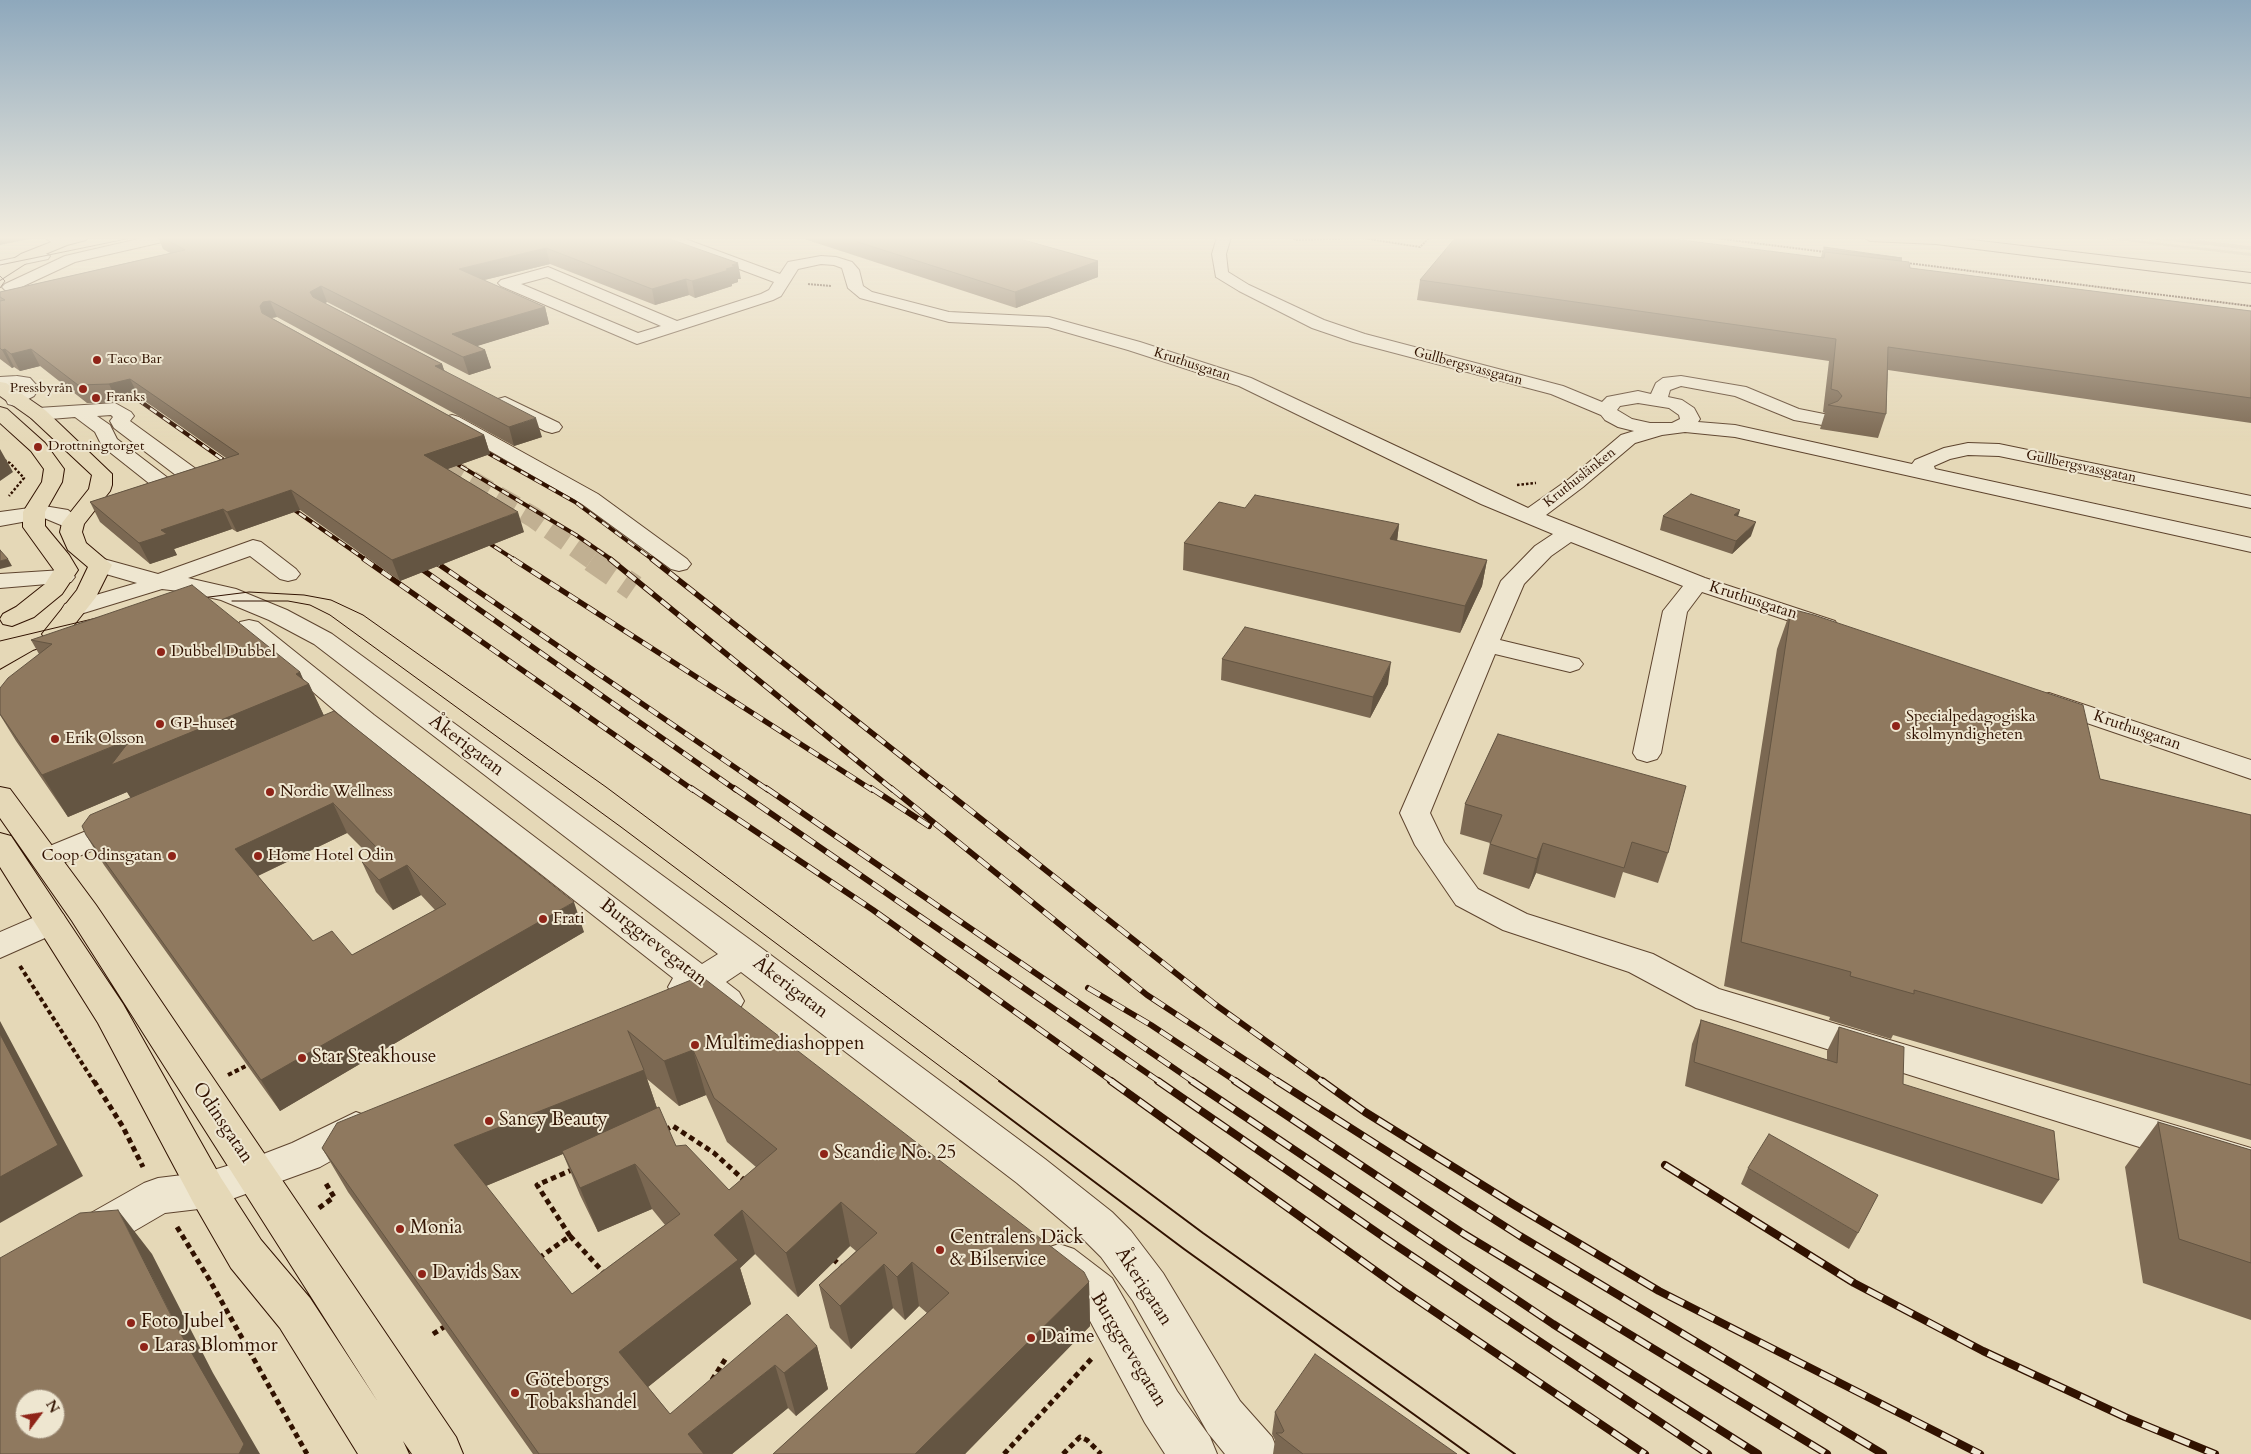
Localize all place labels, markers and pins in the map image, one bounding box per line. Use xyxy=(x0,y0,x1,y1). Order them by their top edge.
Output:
place label: Taco Bar xyxy=(107,352,162,368)
marker: Taco Bar xyxy=(91,354,103,366)
place label: Pressbyrån xyxy=(10,381,73,397)
marker: Pressbyrån xyxy=(77,383,89,395)
place label: Franks xyxy=(106,390,145,406)
marker: Franks xyxy=(90,392,102,404)
place label: Drottningtorget xyxy=(48,439,144,455)
marker: Drottningtorget xyxy=(32,441,44,453)
place label: Dubbel Dubbel xyxy=(171,642,276,662)
marker: Dubbel Dubbel xyxy=(155,646,167,658)
place label: Specialpedagogiska skolmyndigheten xyxy=(1906,707,2036,745)
place label: GP-huset xyxy=(170,714,234,734)
marker: GP-huset xyxy=(154,718,166,730)
marker: Specialpedagogiska skolmyndigheten xyxy=(1890,720,1902,732)
place label: Erik Olsson xyxy=(65,729,144,749)
marker: Erik Olsson xyxy=(49,733,61,745)
place label: Nordic Wellness xyxy=(280,782,393,802)
marker: Nordic Wellness xyxy=(264,786,276,798)
place label: Coop Odinsgatan xyxy=(41,846,162,866)
place label: Home Hotel Odin xyxy=(268,846,394,866)
marker: Coop Odinsgatan xyxy=(166,850,178,862)
marker: Home Hotel Odin xyxy=(252,850,264,862)
place label: Frati xyxy=(553,909,584,929)
marker: Frati xyxy=(537,913,549,925)
place label: Multimediashoppen xyxy=(705,1034,865,1056)
marker: Multimediashoppen xyxy=(689,1039,701,1051)
place label: Star Steakhouse xyxy=(312,1047,436,1069)
marker: Star Steakhouse xyxy=(296,1052,308,1064)
place label: Sancy Beauty xyxy=(499,1110,608,1132)
marker: Sancy Beauty xyxy=(483,1115,495,1127)
place label: Scandic No. 25 xyxy=(834,1143,956,1165)
marker: Scandic No. 25 xyxy=(818,1148,830,1160)
place label: Monia xyxy=(410,1218,463,1240)
marker: Monia xyxy=(394,1223,406,1235)
place label: Centralens Däck & Bilservice xyxy=(950,1228,1083,1272)
marker: Centralens Däck & Bilservice xyxy=(934,1244,946,1256)
place label: Davids Sax xyxy=(432,1263,519,1285)
marker: Davids Sax xyxy=(416,1268,428,1280)
place label: Foto Jubel xyxy=(141,1312,224,1334)
marker: Foto Jubel xyxy=(125,1317,137,1329)
place label: Daime xyxy=(1041,1327,1095,1349)
marker: Daime xyxy=(1025,1332,1037,1344)
place label: Laras Blommor xyxy=(154,1336,278,1358)
marker: Laras Blommor xyxy=(138,1341,150,1353)
place label: Göteborgs Tobakshandel xyxy=(525,1371,637,1415)
marker: Göteborgs Tobakshandel xyxy=(509,1387,521,1399)

